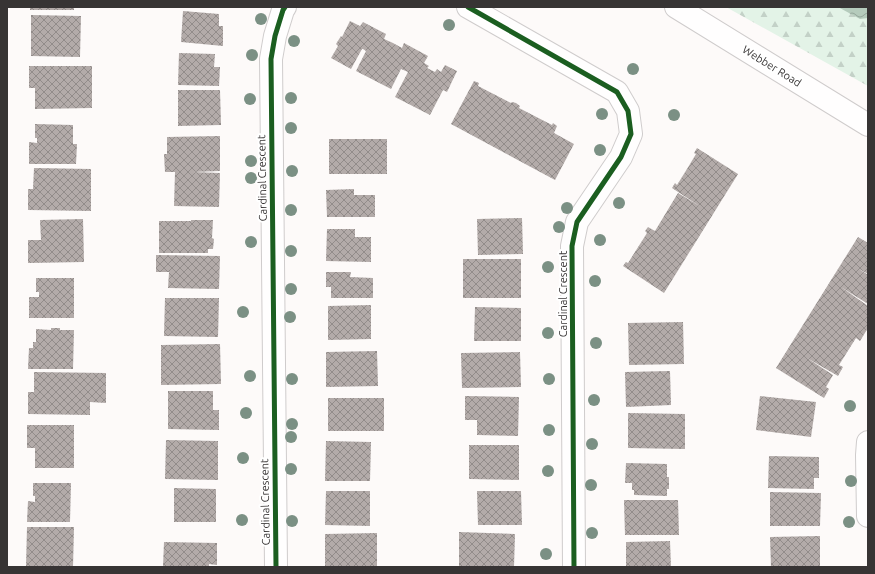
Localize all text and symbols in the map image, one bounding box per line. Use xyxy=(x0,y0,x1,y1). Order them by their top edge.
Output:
street label: Webber Road xyxy=(740,43,804,89)
street label: Cardinal Crescent xyxy=(255,134,269,221)
street label: Cardinal Crescent xyxy=(557,250,569,337)
street label: Cardinal Crescent xyxy=(258,458,272,545)

